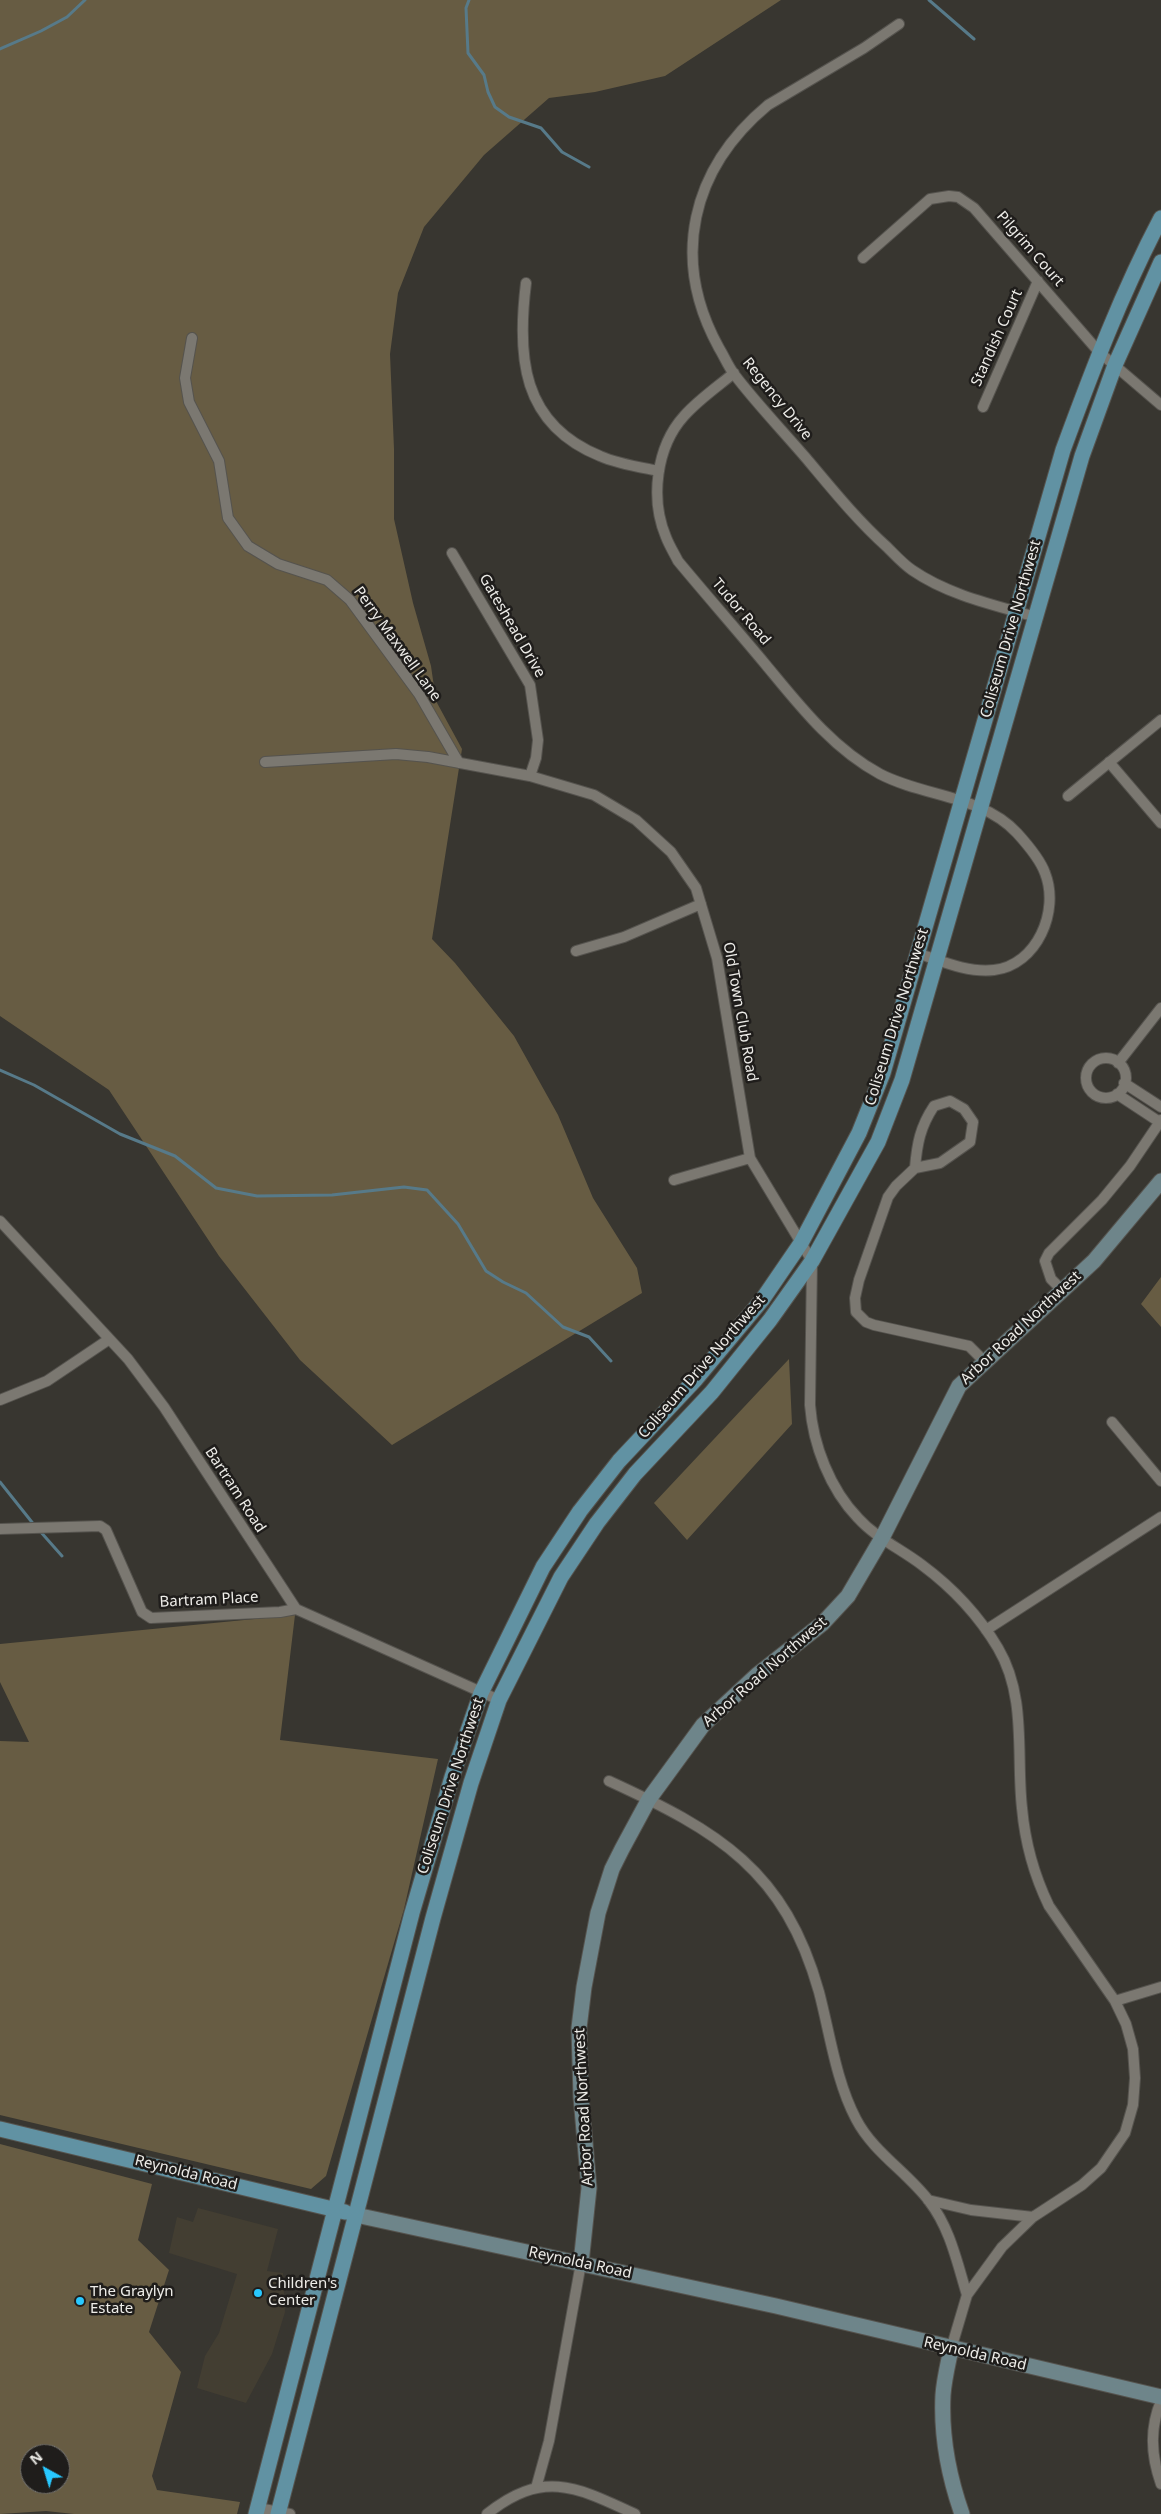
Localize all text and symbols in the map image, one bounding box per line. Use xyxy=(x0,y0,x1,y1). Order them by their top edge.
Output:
street label: Pilgrim Court xyxy=(993,208,1067,290)
street label: Standish Court xyxy=(968,287,1026,389)
street label: Regency Drive xyxy=(738,354,816,444)
street label: Coliseum Drive Northwest xyxy=(977,538,1045,720)
street label: Gateshead Drive xyxy=(475,571,549,681)
street label: Tudor Road xyxy=(708,575,774,649)
street label: Perry Maxwell Lane xyxy=(349,583,445,705)
street label: Coliseum Drive Northwest xyxy=(861,926,933,1108)
street label: Old Town Club Road xyxy=(719,941,761,1083)
street label: Arbor Road Northwest xyxy=(957,1267,1085,1389)
street label: Coliseum Drive Northwest xyxy=(635,1292,769,1442)
street label: Bartram Road xyxy=(201,1444,269,1536)
street label: Bartram Place xyxy=(159,1588,259,1612)
street label: Arbor Road Northwest xyxy=(699,1613,831,1731)
street label: Coliseum Drive Northwest xyxy=(414,1696,488,1876)
street label: Arbor Road Northwest xyxy=(571,2027,597,2187)
street label: Reynolda Road xyxy=(133,2152,239,2194)
street label: Reynolda Road xyxy=(527,2243,633,2283)
place label: Children's Center xyxy=(268,2275,337,2310)
place label: The Graylyn Estate xyxy=(90,2283,174,2318)
marker: Children's Center xyxy=(252,2287,264,2299)
marker: The Graylyn Estate xyxy=(74,2295,86,2307)
street label: Reynolda Road xyxy=(922,2333,1028,2375)
north arrow xyxy=(20,2444,70,2494)
text: N xyxy=(25,2447,46,2469)

